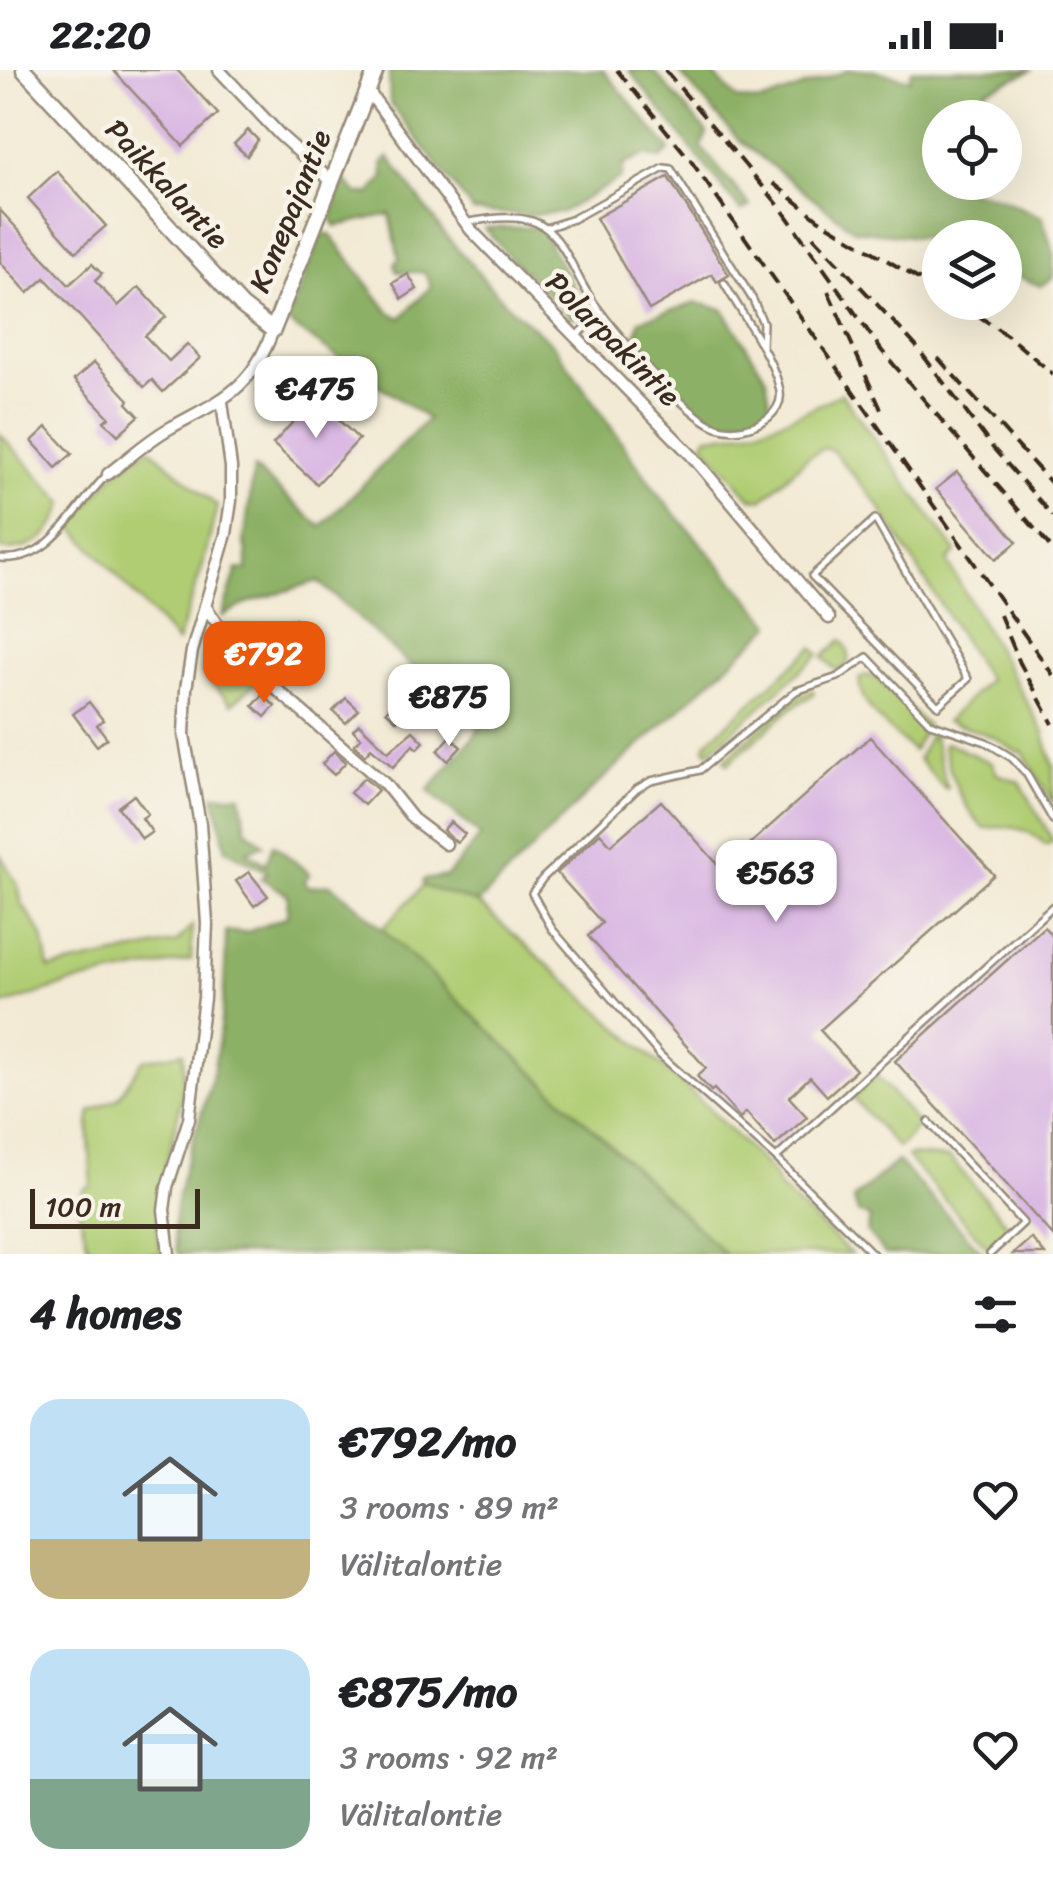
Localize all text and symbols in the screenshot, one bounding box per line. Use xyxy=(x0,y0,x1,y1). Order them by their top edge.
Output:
text: 22:20 xyxy=(50,2,151,69)
map controls xyxy=(922,100,1022,320)
button: locate xyxy=(922,100,1022,200)
street label: Paikkalantie xyxy=(91,106,243,262)
street label: Konepajantie xyxy=(233,121,347,301)
button: layers xyxy=(922,220,1022,320)
street label: Polarpakintie xyxy=(532,258,694,420)
pin: €475 xyxy=(257,356,375,441)
text: €475 xyxy=(276,360,356,417)
pin: €792 xyxy=(205,621,323,706)
text: €792 xyxy=(225,625,303,682)
pin: €875 xyxy=(390,664,508,749)
text: €875 xyxy=(410,668,488,725)
pin: €563 xyxy=(717,840,835,925)
text: €563 xyxy=(738,844,814,901)
text: 100 m xyxy=(45,1182,121,1231)
scale bar xyxy=(30,1184,200,1228)
text: 4 homes xyxy=(30,1277,182,1351)
icon: filters xyxy=(968,1287,1023,1342)
text: €792/mo xyxy=(340,1405,516,1479)
icon: home xyxy=(110,1439,230,1559)
icon: heart xyxy=(968,1472,1023,1527)
text: 3 rooms · 89 m² xyxy=(340,1479,559,1536)
text: Välitalontie xyxy=(340,1536,502,1593)
text: €875/mo xyxy=(340,1655,517,1729)
icon: home xyxy=(110,1689,230,1809)
icon: heart xyxy=(968,1722,1023,1777)
text: 3 rooms · 92 m² xyxy=(340,1729,558,1786)
text: Välitalontie xyxy=(340,1786,502,1843)

